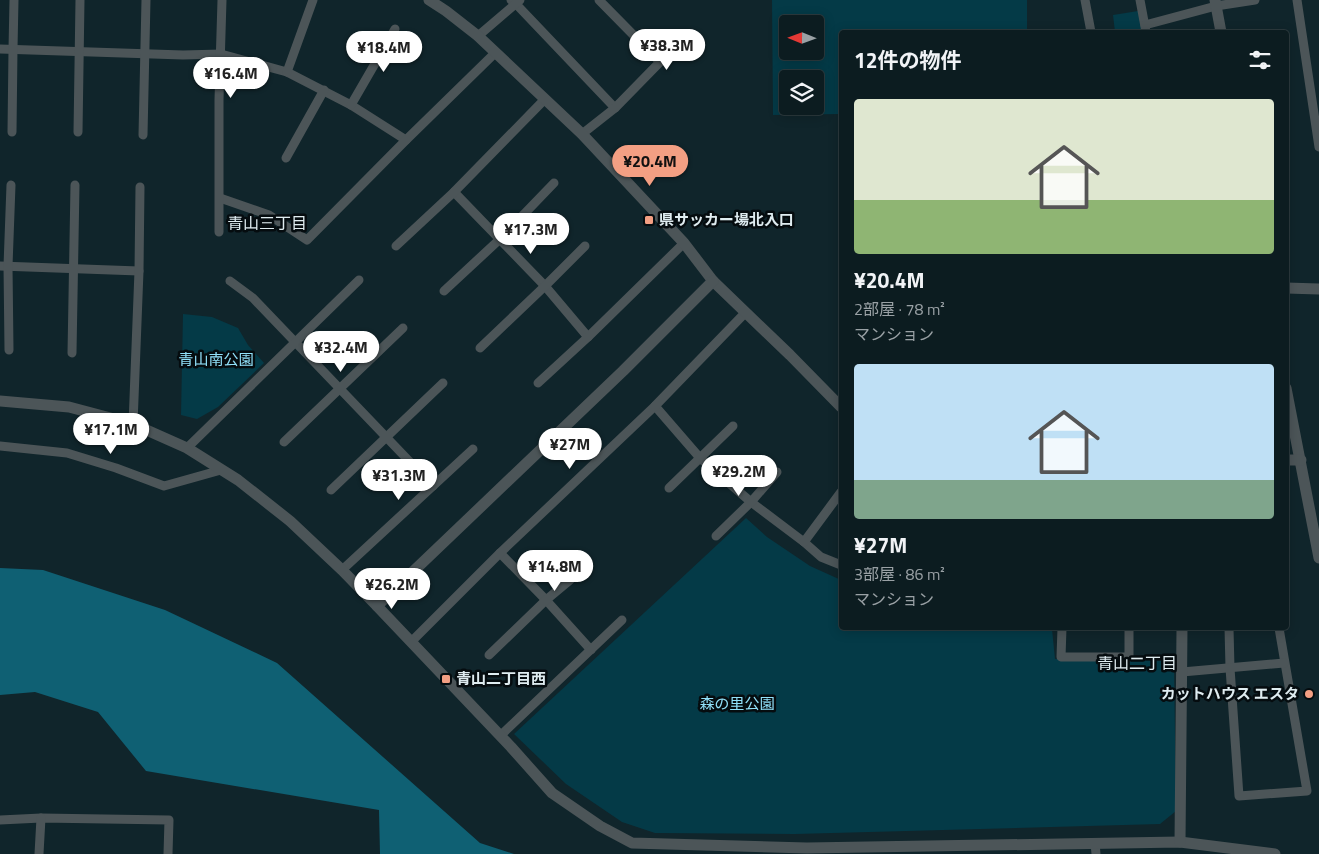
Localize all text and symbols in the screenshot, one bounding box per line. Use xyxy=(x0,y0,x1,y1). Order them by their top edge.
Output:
north arrow xyxy=(779,15,824,60)
map controls xyxy=(779,15,824,115)
pin: ¥38.3M xyxy=(626,28,708,71)
pin: ¥18.4M xyxy=(343,30,425,73)
text: ¥38.3M xyxy=(640,33,694,57)
text: ¥18.4M xyxy=(357,35,411,59)
text: 12件の物件 xyxy=(854,44,962,76)
icon: filters xyxy=(1246,46,1274,74)
pin: ¥16.4M xyxy=(190,56,272,99)
text: ¥16.4M xyxy=(204,61,258,85)
button: layers xyxy=(779,70,824,115)
icon: home xyxy=(1019,132,1109,222)
pin: ¥20.4M xyxy=(609,144,691,187)
text: ¥20.4M xyxy=(623,149,677,173)
place label: 県サッカー場北入口 xyxy=(659,208,794,231)
district label: 青山三丁目 xyxy=(227,211,307,235)
pin: ¥17.3M xyxy=(490,212,572,255)
marker: 県サッカー場北入口 xyxy=(643,214,655,226)
text: ¥17.3M xyxy=(504,217,558,241)
text: ¥20.4M xyxy=(854,264,924,296)
text: 2部屋 · 78 m² xyxy=(854,297,945,321)
text: マンション xyxy=(854,322,934,346)
pin: ¥32.4M xyxy=(300,330,382,373)
text: ¥32.4M xyxy=(314,335,368,359)
park label: 青山南公園 xyxy=(178,348,254,371)
icon: home xyxy=(1019,397,1109,487)
pin: ¥17.1M xyxy=(70,412,152,455)
text: ¥17.1M xyxy=(84,417,138,441)
pin: ¥27M xyxy=(540,428,600,470)
text: ¥27M xyxy=(550,432,590,456)
pin: ¥29.2M xyxy=(698,454,780,497)
pin: ¥31.3M xyxy=(358,458,440,501)
text: ¥29.2M xyxy=(712,459,766,483)
text: ¥31.3M xyxy=(372,463,426,487)
text: ¥27M xyxy=(854,529,907,561)
pin: ¥14.8M xyxy=(514,550,596,592)
text: ¥14.8M xyxy=(528,554,582,578)
text: 3部屋 · 86 m² xyxy=(854,562,945,586)
pin: ¥26.2M xyxy=(351,568,433,610)
text: ¥26.2M xyxy=(365,572,419,596)
text: マンション xyxy=(854,587,934,611)
district label: 青山二丁目 xyxy=(1097,651,1177,675)
place label: 青山二丁目西 xyxy=(456,667,546,690)
marker: 青山二丁目西 xyxy=(440,673,452,685)
place label: カットハウス エスタ xyxy=(1161,682,1299,705)
marker: カットハウス エスタ xyxy=(1303,688,1315,700)
park label: 森の里公園 xyxy=(699,692,775,715)

